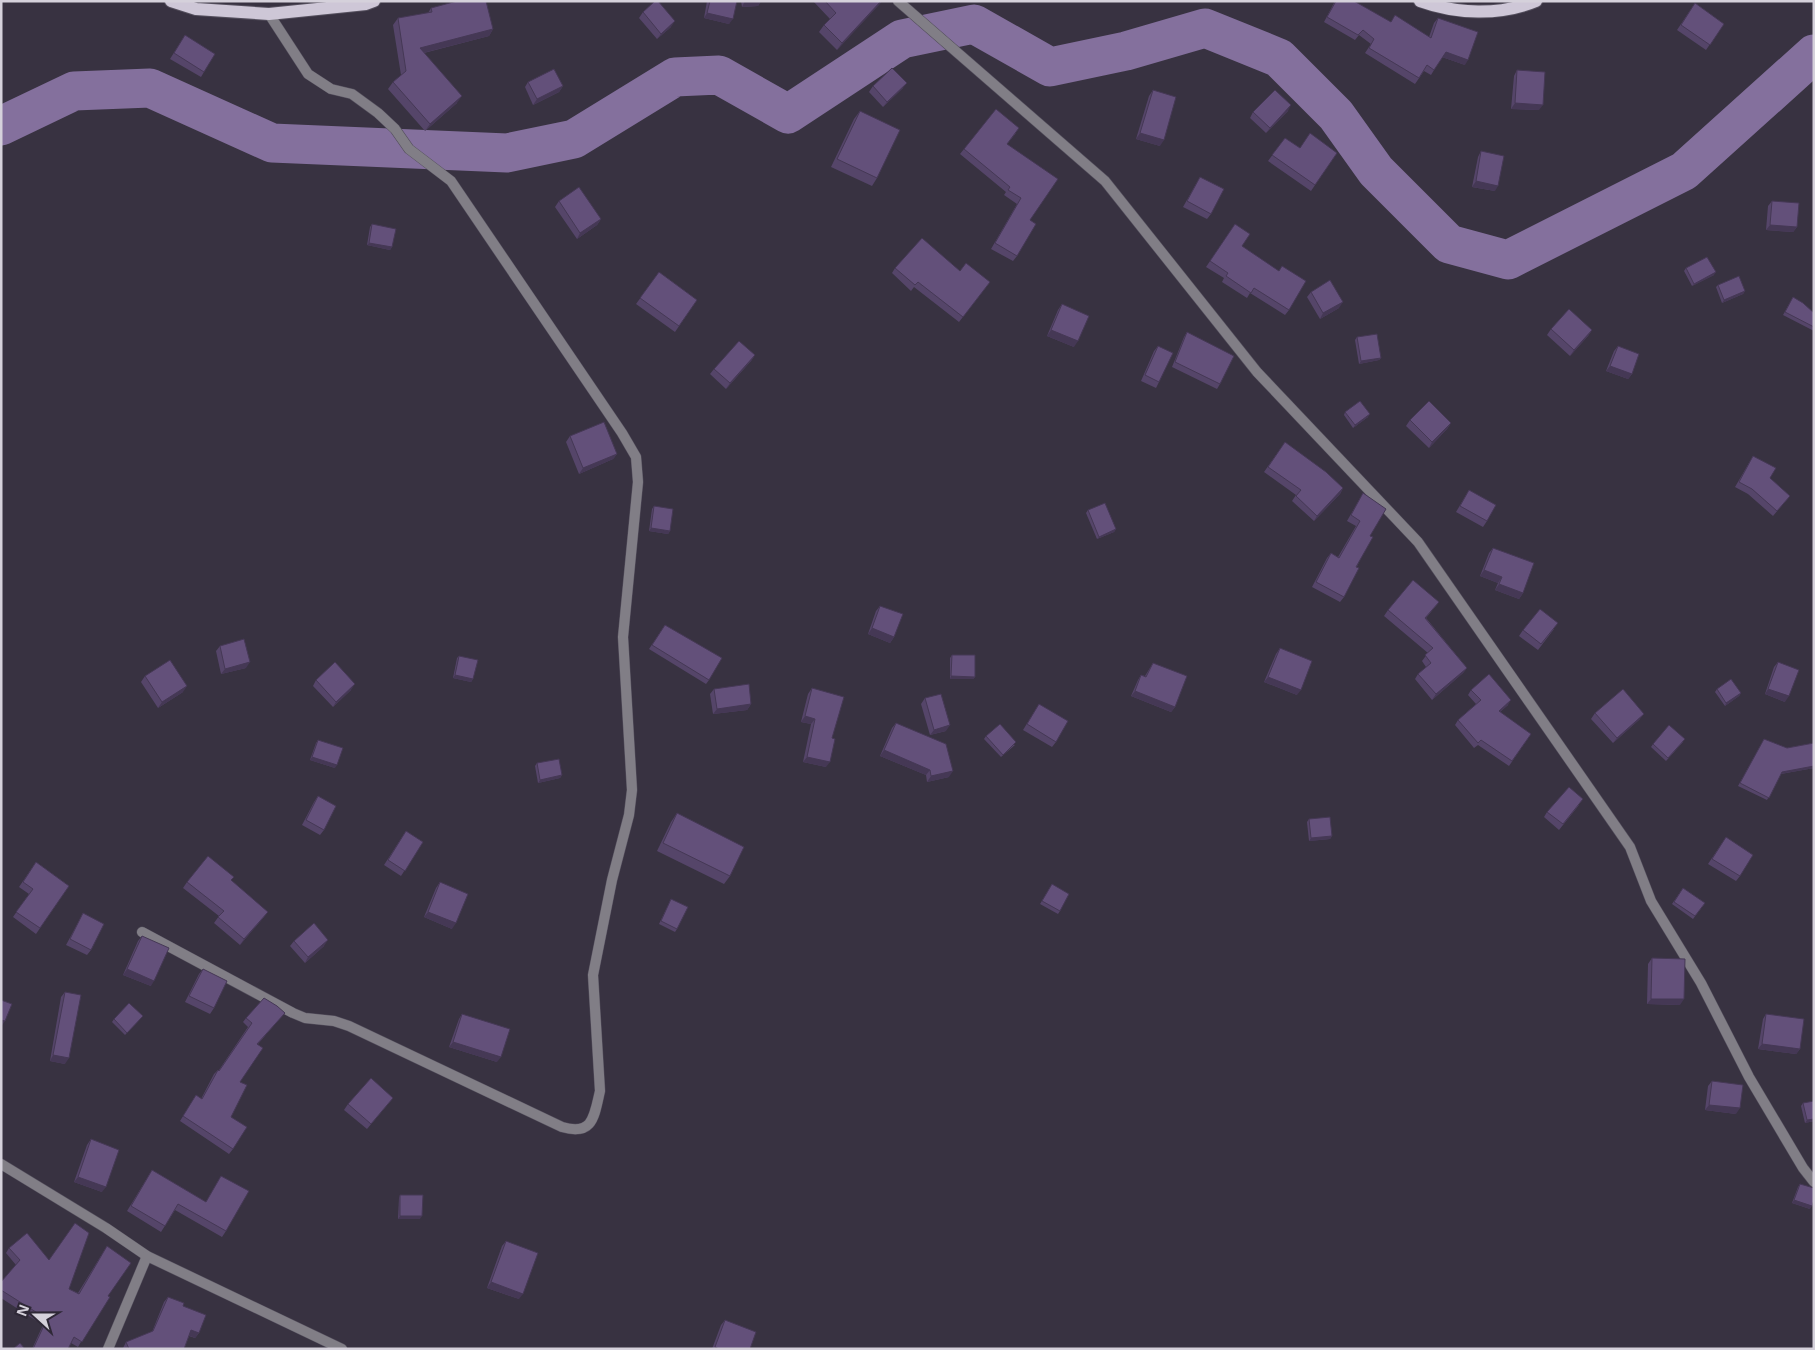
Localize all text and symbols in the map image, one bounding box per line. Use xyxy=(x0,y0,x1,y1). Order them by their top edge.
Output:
north arrow xyxy=(10,1290,60,1340)
text: N xyxy=(11,1301,33,1319)

